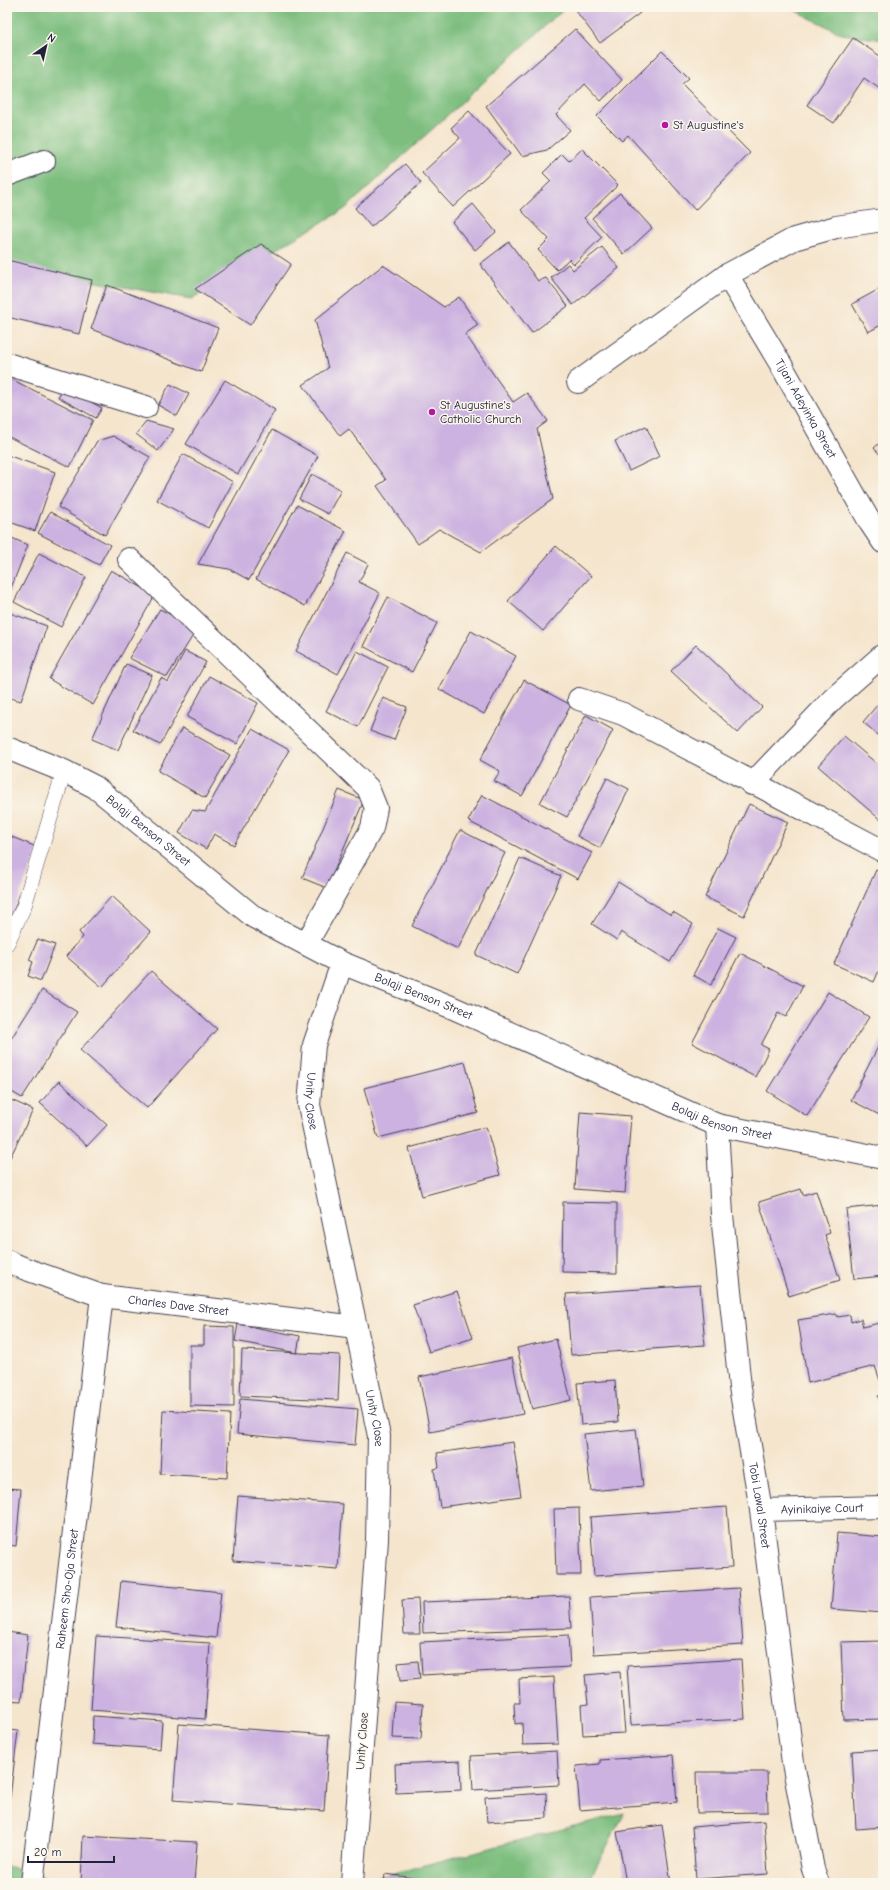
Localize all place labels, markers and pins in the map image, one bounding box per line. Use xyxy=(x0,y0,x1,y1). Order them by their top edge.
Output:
place label: St Augustine's xyxy=(673,118,744,132)
marker: St Augustine's xyxy=(660,120,670,130)
place label: St Augustine's Catholic Church xyxy=(440,398,521,426)
marker: St Augustine's Catholic Church xyxy=(427,407,437,417)

